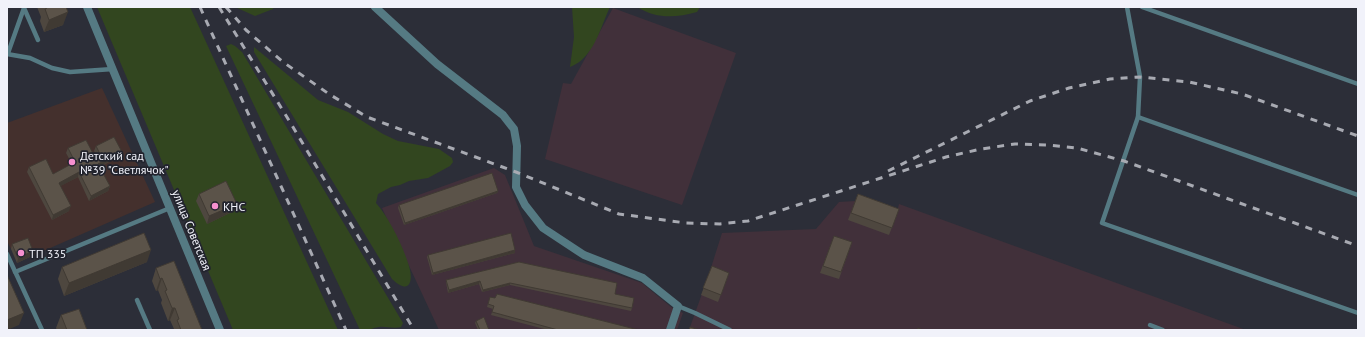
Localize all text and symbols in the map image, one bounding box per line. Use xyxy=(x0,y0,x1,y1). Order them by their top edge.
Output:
place label: Детский сад №39 "Светлячок" xyxy=(80,148,169,177)
marker: Детский сад №39 "Светлячок" xyxy=(67,157,77,167)
street label: улица Советская xyxy=(169,187,215,273)
place label: КНС xyxy=(223,199,245,214)
marker: КНС xyxy=(210,201,220,211)
place label: ТП 335 xyxy=(29,246,66,261)
marker: ТП 335 xyxy=(16,248,26,258)

